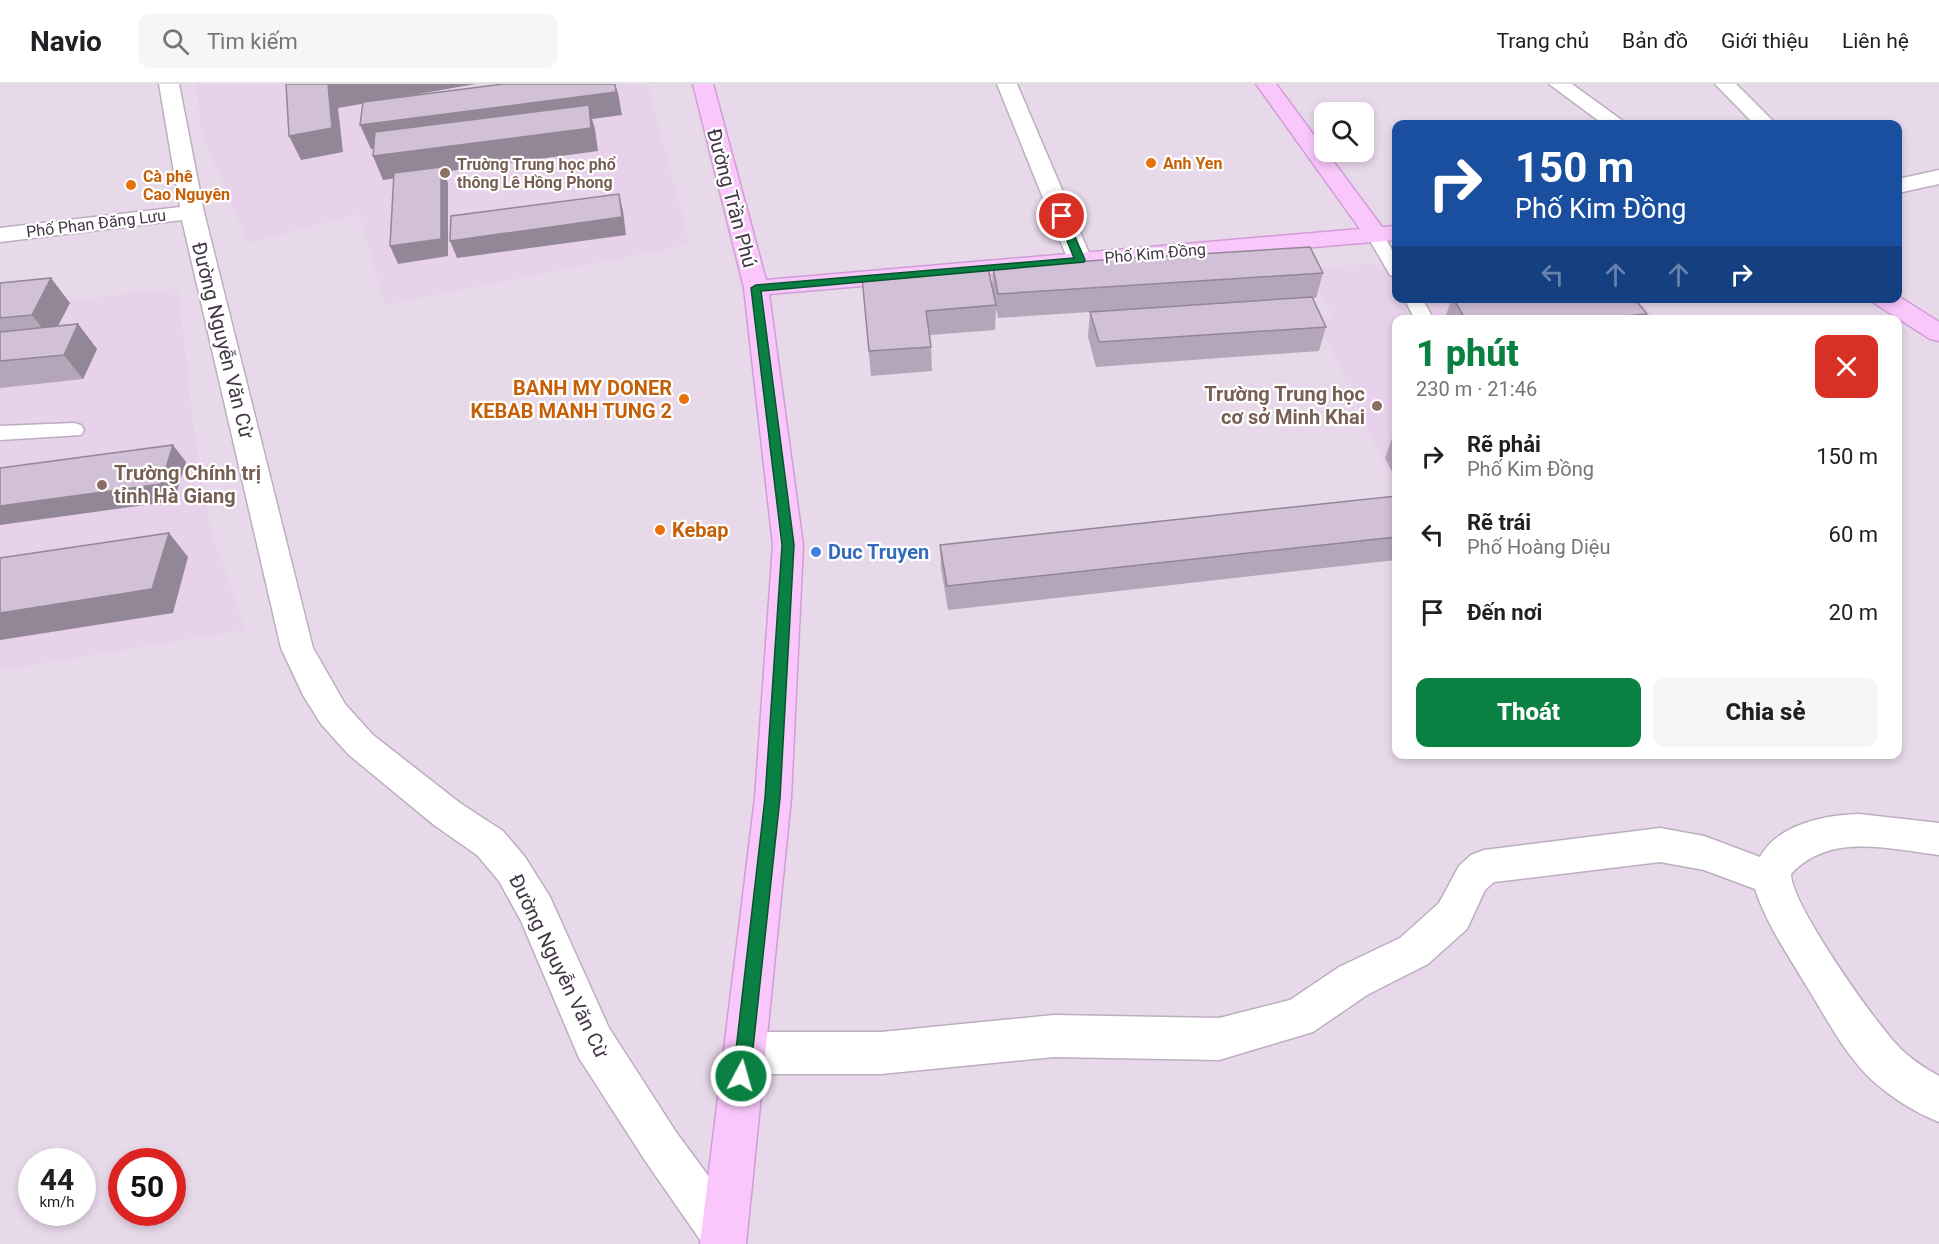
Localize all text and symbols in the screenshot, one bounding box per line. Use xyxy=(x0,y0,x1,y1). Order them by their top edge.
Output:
search box xyxy=(138,14,558,68)
text: Navio xyxy=(30,25,102,58)
icon: search xyxy=(159,25,192,58)
text: Tìm kiếm xyxy=(207,29,298,54)
text: Trang chủ xyxy=(1496,29,1589,53)
text: Bản đồ xyxy=(1622,29,1688,53)
text: Giới thiệu xyxy=(1721,29,1809,53)
text: Liên hệ xyxy=(1842,29,1909,53)
map controls xyxy=(1314,102,1374,162)
button: search xyxy=(1314,102,1374,162)
street label: Đường Trần Phú xyxy=(702,126,762,270)
text: 150 m xyxy=(1515,143,1634,192)
icon: right xyxy=(1416,144,1494,222)
place label: Anh Yen xyxy=(1163,154,1222,173)
place label: Truờng Trung học phổ thông Lê Hồng Phong xyxy=(457,155,616,192)
marker: Anh Yen xyxy=(1144,156,1158,170)
marker: Truờng Trung học phổ thông Lê Hồng Phong xyxy=(438,166,452,180)
place label: Cà phê Cao Nguyên xyxy=(143,167,230,204)
marker: Cà phê Cao Nguyên xyxy=(124,178,138,192)
pin xyxy=(1036,190,1087,241)
text: Phố Kim Đồng xyxy=(1515,193,1686,225)
icon: arrive xyxy=(1045,199,1078,232)
street label: Phố Phan Đăng Lưu xyxy=(25,205,167,241)
street label: Đường Nguyễn Văn Cừ xyxy=(187,239,259,441)
street label: Phố Kim Đồng xyxy=(1104,240,1206,267)
icon: left xyxy=(1536,258,1569,291)
icon: ahead xyxy=(1599,258,1632,291)
icon: ahead xyxy=(1662,258,1695,291)
icon: right xyxy=(1725,258,1758,291)
text: 1 phút xyxy=(1416,333,1519,375)
button: close xyxy=(1815,335,1878,398)
place label: BANH MY DONER KEBAB MANH TUNG 2 xyxy=(471,376,672,423)
text: 230 m · 21:46 xyxy=(1416,377,1537,401)
place label: Trường Trung học cơ sở Minh Khai xyxy=(1204,382,1365,429)
marker: BANH MY DONER KEBAB MANH TUNG 2 xyxy=(677,392,691,406)
marker: Trường Trung học cơ sở Minh Khai xyxy=(1370,399,1384,413)
text: Rẽ phải xyxy=(1467,432,1541,457)
icon: right xyxy=(1416,440,1449,473)
text: 150 m xyxy=(1816,444,1878,469)
text: Phố Kim Đồng xyxy=(1467,457,1594,481)
place label: Trường Chính trị tỉnh Hà Giang xyxy=(114,461,261,508)
marker: Trường Chính trị tỉnh Hà Giang xyxy=(95,478,109,492)
text: Rẽ trái xyxy=(1467,510,1531,535)
place label: Kebap xyxy=(672,518,728,542)
icon: left xyxy=(1416,518,1449,551)
text: 60 m xyxy=(1829,522,1878,547)
marker: Kebap xyxy=(653,523,667,537)
text: Phố Hoàng Diệu xyxy=(1467,535,1610,559)
place label: Duc Truyen xyxy=(828,540,929,564)
marker: Duc Truyen xyxy=(809,545,823,559)
icon: arrive xyxy=(1416,596,1449,629)
text: Đến nơi xyxy=(1467,600,1542,625)
text: 20 m xyxy=(1829,600,1878,625)
button: Thoát xyxy=(1416,678,1641,747)
button: Chia sẻ xyxy=(1653,678,1878,747)
street label: Đường Nguyễn Văn Cừ xyxy=(504,870,614,1062)
position arrow xyxy=(709,1044,773,1108)
speed limit sign: 50 xyxy=(108,1148,186,1226)
text: 44 xyxy=(40,1162,74,1197)
text: km/h xyxy=(39,1193,75,1211)

